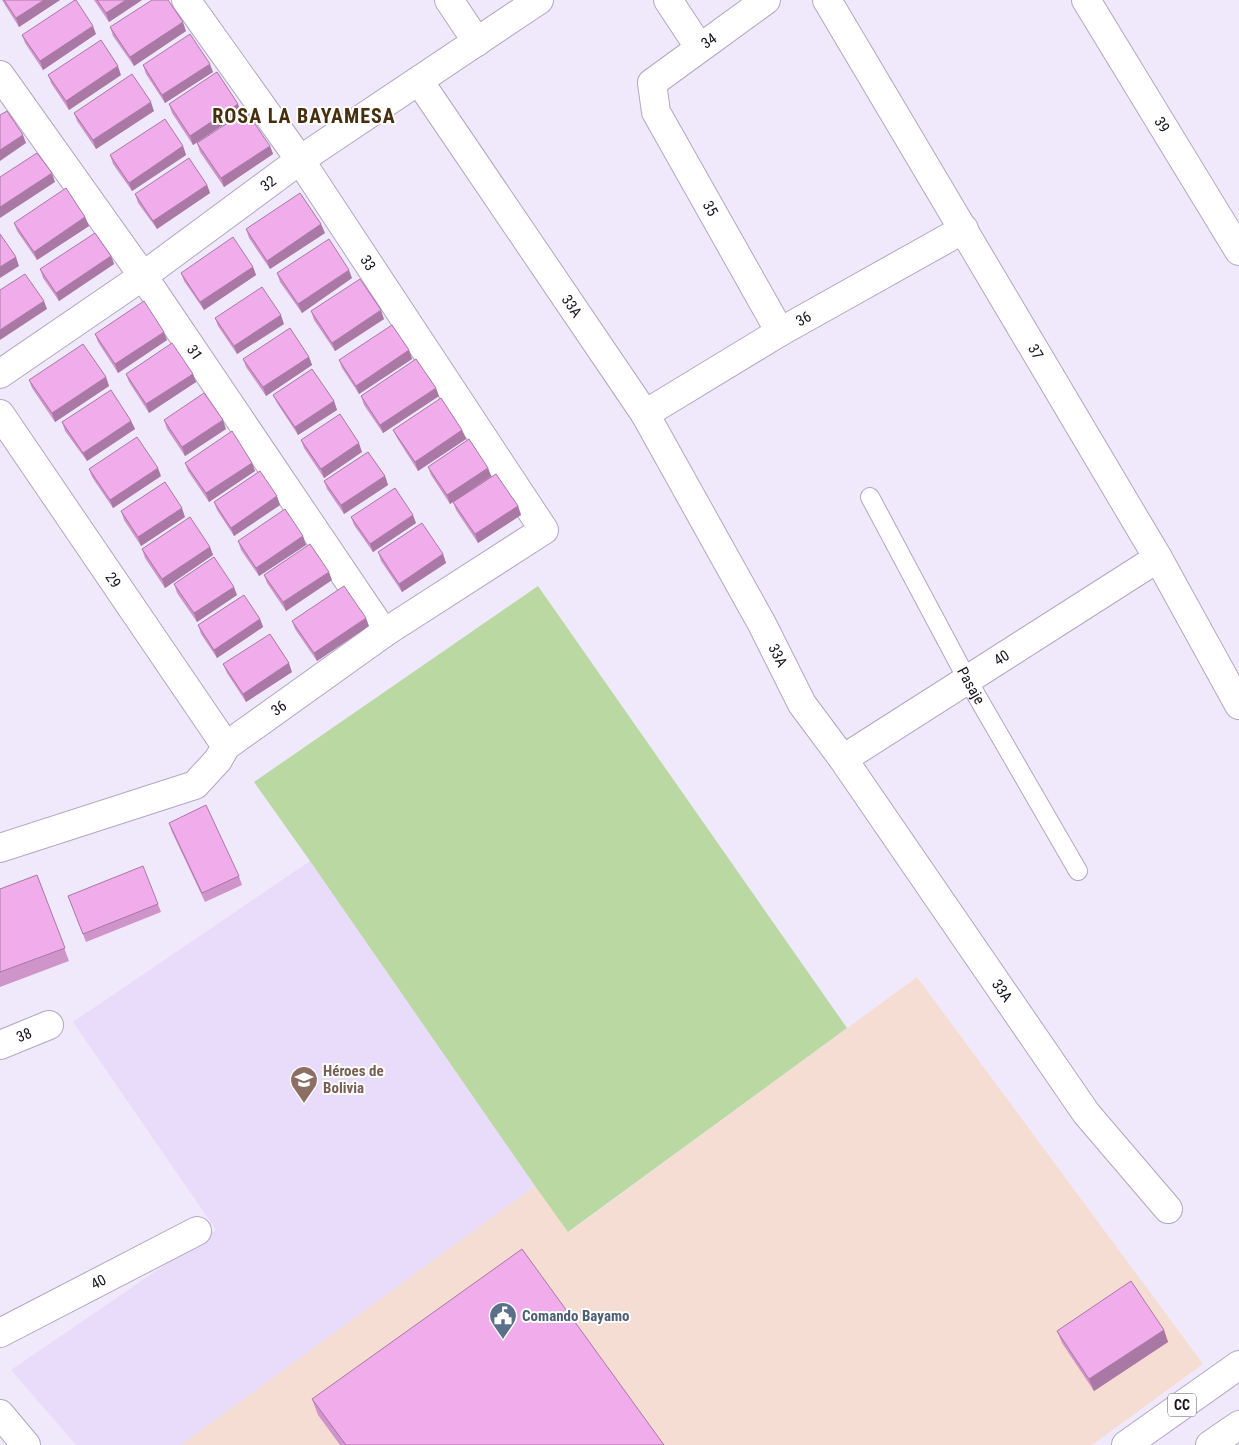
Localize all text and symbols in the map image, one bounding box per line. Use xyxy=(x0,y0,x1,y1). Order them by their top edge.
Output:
street label: 34 xyxy=(698,29,720,53)
district label: ROSA LA BAYAMESA xyxy=(212,104,396,128)
street label: 39 xyxy=(1150,114,1174,136)
street label: 32 xyxy=(257,172,279,195)
street label: 35 xyxy=(699,198,722,219)
street label: 33 xyxy=(356,252,380,274)
street label: 33A xyxy=(558,291,586,321)
street label: 36 xyxy=(793,307,814,330)
street label: 31 xyxy=(183,341,206,364)
street label: 37 xyxy=(1024,341,1047,363)
street label: 29 xyxy=(101,569,125,591)
street label: 33A xyxy=(764,641,791,670)
street label: 40 xyxy=(990,646,1013,669)
street label: Pasaje xyxy=(953,664,989,707)
street label: 36 xyxy=(268,697,290,720)
street label: 33A xyxy=(988,976,1016,1006)
street label: 38 xyxy=(14,1024,34,1046)
place label: Héroes de Bolivia xyxy=(323,1062,384,1097)
school or university icon: Héroes de Bolivia xyxy=(289,1065,319,1104)
street label: 40 xyxy=(88,1271,109,1293)
public building icon: Comando Bayamo xyxy=(488,1301,518,1340)
place label: Comando Bayamo xyxy=(522,1307,630,1325)
road number: CC xyxy=(1168,1394,1196,1416)

